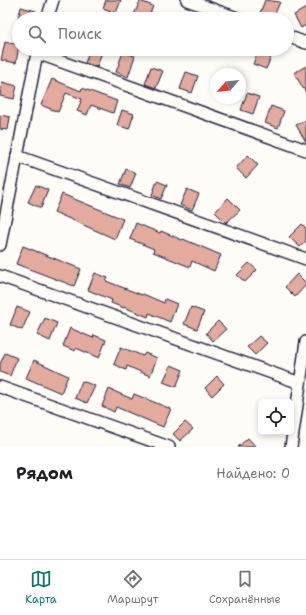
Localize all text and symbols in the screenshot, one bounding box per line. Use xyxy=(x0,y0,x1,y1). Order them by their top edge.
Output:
search box xyxy=(12,12,294,56)
icon: search xyxy=(26,23,48,45)
text: Поиск xyxy=(58,24,102,44)
north arrow xyxy=(210,68,246,104)
map controls xyxy=(258,399,294,435)
button: locate xyxy=(258,399,294,435)
text: Рядом xyxy=(16,462,73,484)
text: Найдено: 0 xyxy=(216,465,290,482)
tab: Карта xyxy=(25,568,57,607)
tab: Маршрут xyxy=(107,568,158,607)
tab: Сохранённые xyxy=(209,568,281,607)

